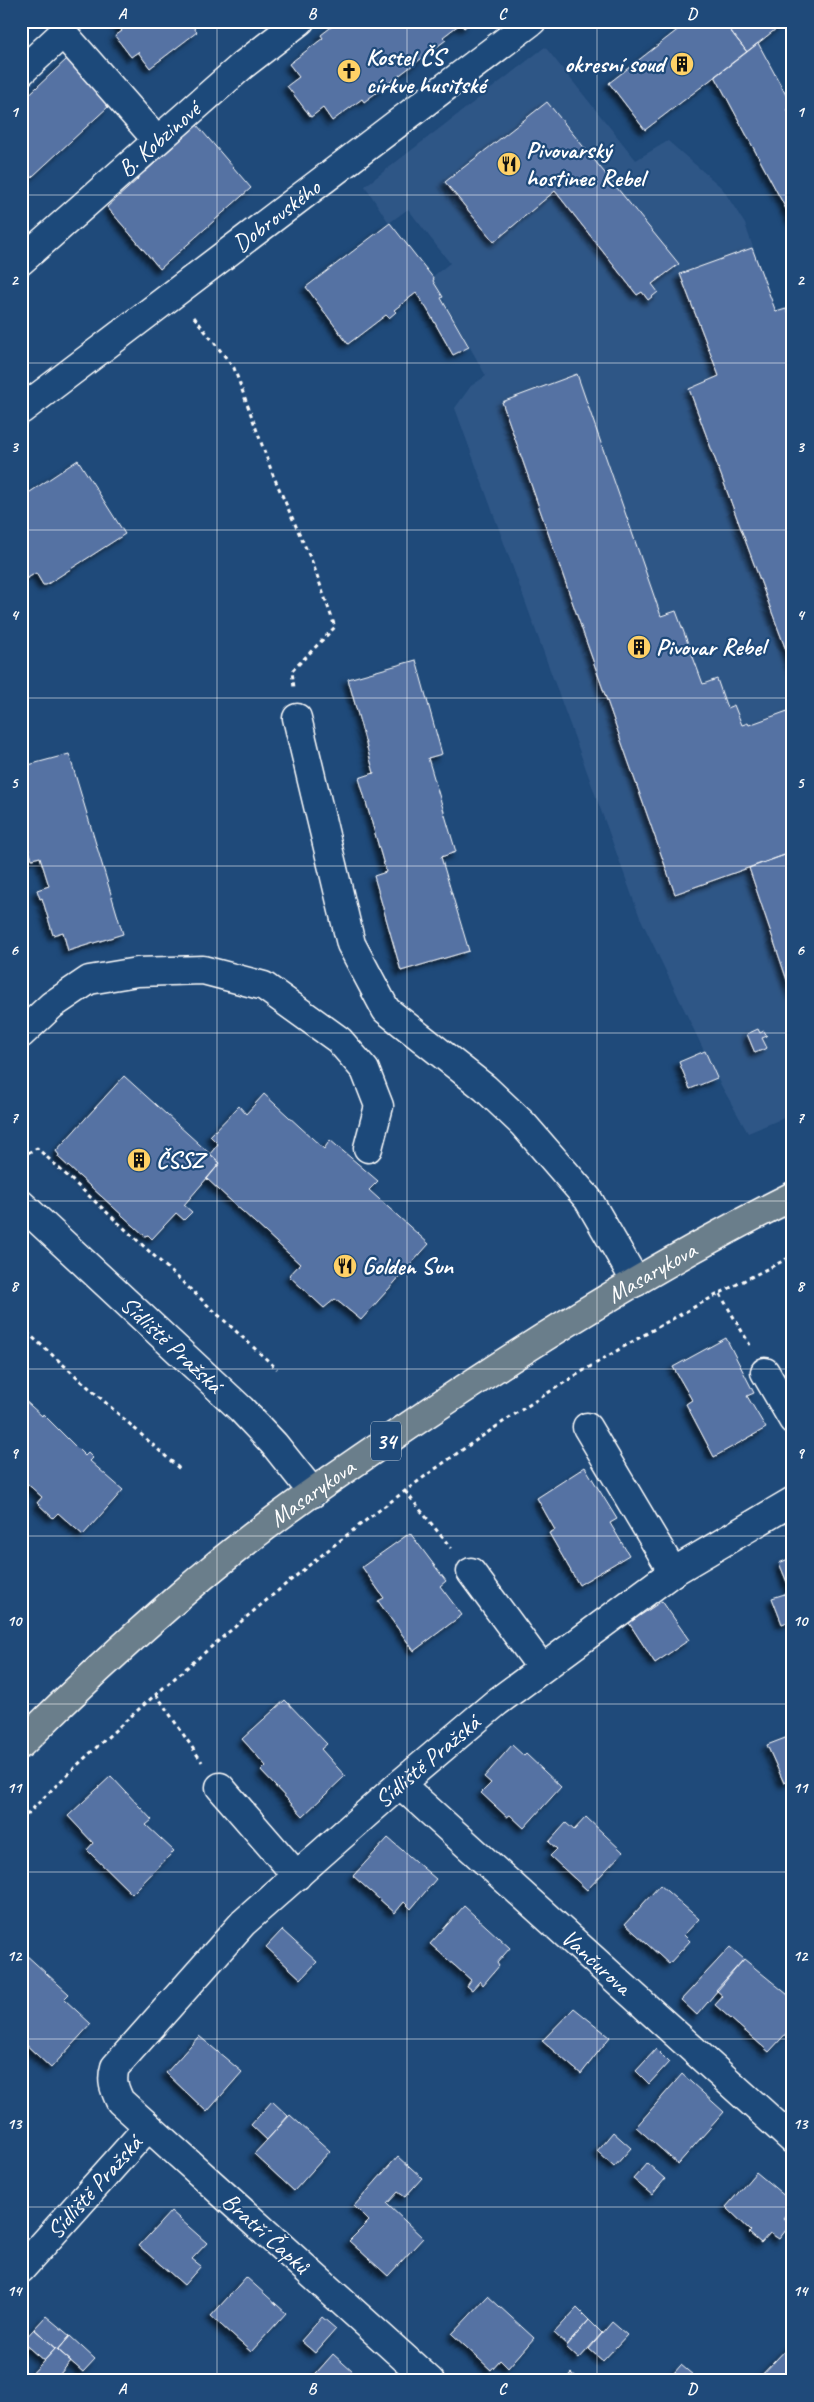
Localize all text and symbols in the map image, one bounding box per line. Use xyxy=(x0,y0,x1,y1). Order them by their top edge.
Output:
text: A xyxy=(118,4,128,24)
text: B xyxy=(308,4,318,24)
text: C xyxy=(498,4,508,24)
text: D xyxy=(687,4,698,24)
place label: Kostel ČS církve husitské xyxy=(366,42,489,100)
place label: okresní soud xyxy=(564,49,668,79)
building icon: okresní soud xyxy=(669,51,695,77)
church icon: Kostel ČS církve husitské xyxy=(336,58,362,84)
street label: B. Kobzinové xyxy=(112,92,209,184)
text: 1 xyxy=(10,102,19,122)
text: 1 xyxy=(796,102,805,122)
place label: Pivovarský hostinec Rebel xyxy=(526,135,649,193)
restaurant icon: Pivovarský hostinec Rebel xyxy=(496,151,522,177)
street label: Dobrovského xyxy=(227,172,327,259)
text: 2 xyxy=(10,270,19,290)
text: 2 xyxy=(796,270,805,290)
text: 3 xyxy=(10,437,19,457)
text: 3 xyxy=(796,437,805,457)
text: 4 xyxy=(10,605,19,625)
text: 4 xyxy=(796,605,805,625)
place label: Pivovar Rebel xyxy=(656,632,770,662)
building icon: Pivovar Rebel xyxy=(626,634,652,660)
text: 5 xyxy=(11,773,20,793)
text: 5 xyxy=(797,773,806,793)
text: 6 xyxy=(10,940,19,960)
text: 6 xyxy=(796,940,805,960)
text: 7 xyxy=(10,1108,19,1128)
text: 7 xyxy=(796,1108,805,1128)
place label: ČSSZ xyxy=(156,1145,208,1175)
building icon: ČSSZ xyxy=(126,1147,152,1173)
street label: Masarykova xyxy=(602,1234,703,1310)
place label: Golden Sun xyxy=(362,1251,454,1281)
restaurant icon: Golden Sun xyxy=(332,1253,358,1279)
text: 8 xyxy=(10,1276,19,1296)
text: 8 xyxy=(796,1276,805,1296)
street label: Sídliště Pražská xyxy=(114,1289,231,1401)
road number: 34 xyxy=(371,1422,401,1460)
text: 9 xyxy=(10,1443,19,1463)
text: 9 xyxy=(796,1443,805,1463)
street label: Masarykova xyxy=(263,1451,362,1533)
text: 10 xyxy=(7,1611,23,1631)
text: 10 xyxy=(793,1611,809,1631)
street label: Sídliště Pražská xyxy=(368,1706,488,1814)
text: 11 xyxy=(7,1778,23,1798)
text: 11 xyxy=(793,1778,809,1798)
street label: Vančurova xyxy=(555,1923,639,2003)
text: 12 xyxy=(7,1946,23,1966)
text: 12 xyxy=(793,1946,809,1966)
text: 13 xyxy=(7,2114,23,2134)
text: 13 xyxy=(793,2114,809,2134)
street label: Sídliště Pražská xyxy=(40,2127,150,2245)
street label: Bratří Čapků xyxy=(216,2186,317,2281)
text: 14 xyxy=(7,2281,23,2301)
text: 14 xyxy=(793,2281,809,2301)
text: A xyxy=(118,2379,128,2399)
text: B xyxy=(308,2379,318,2399)
text: C xyxy=(498,2379,508,2399)
text: D xyxy=(687,2379,698,2399)

